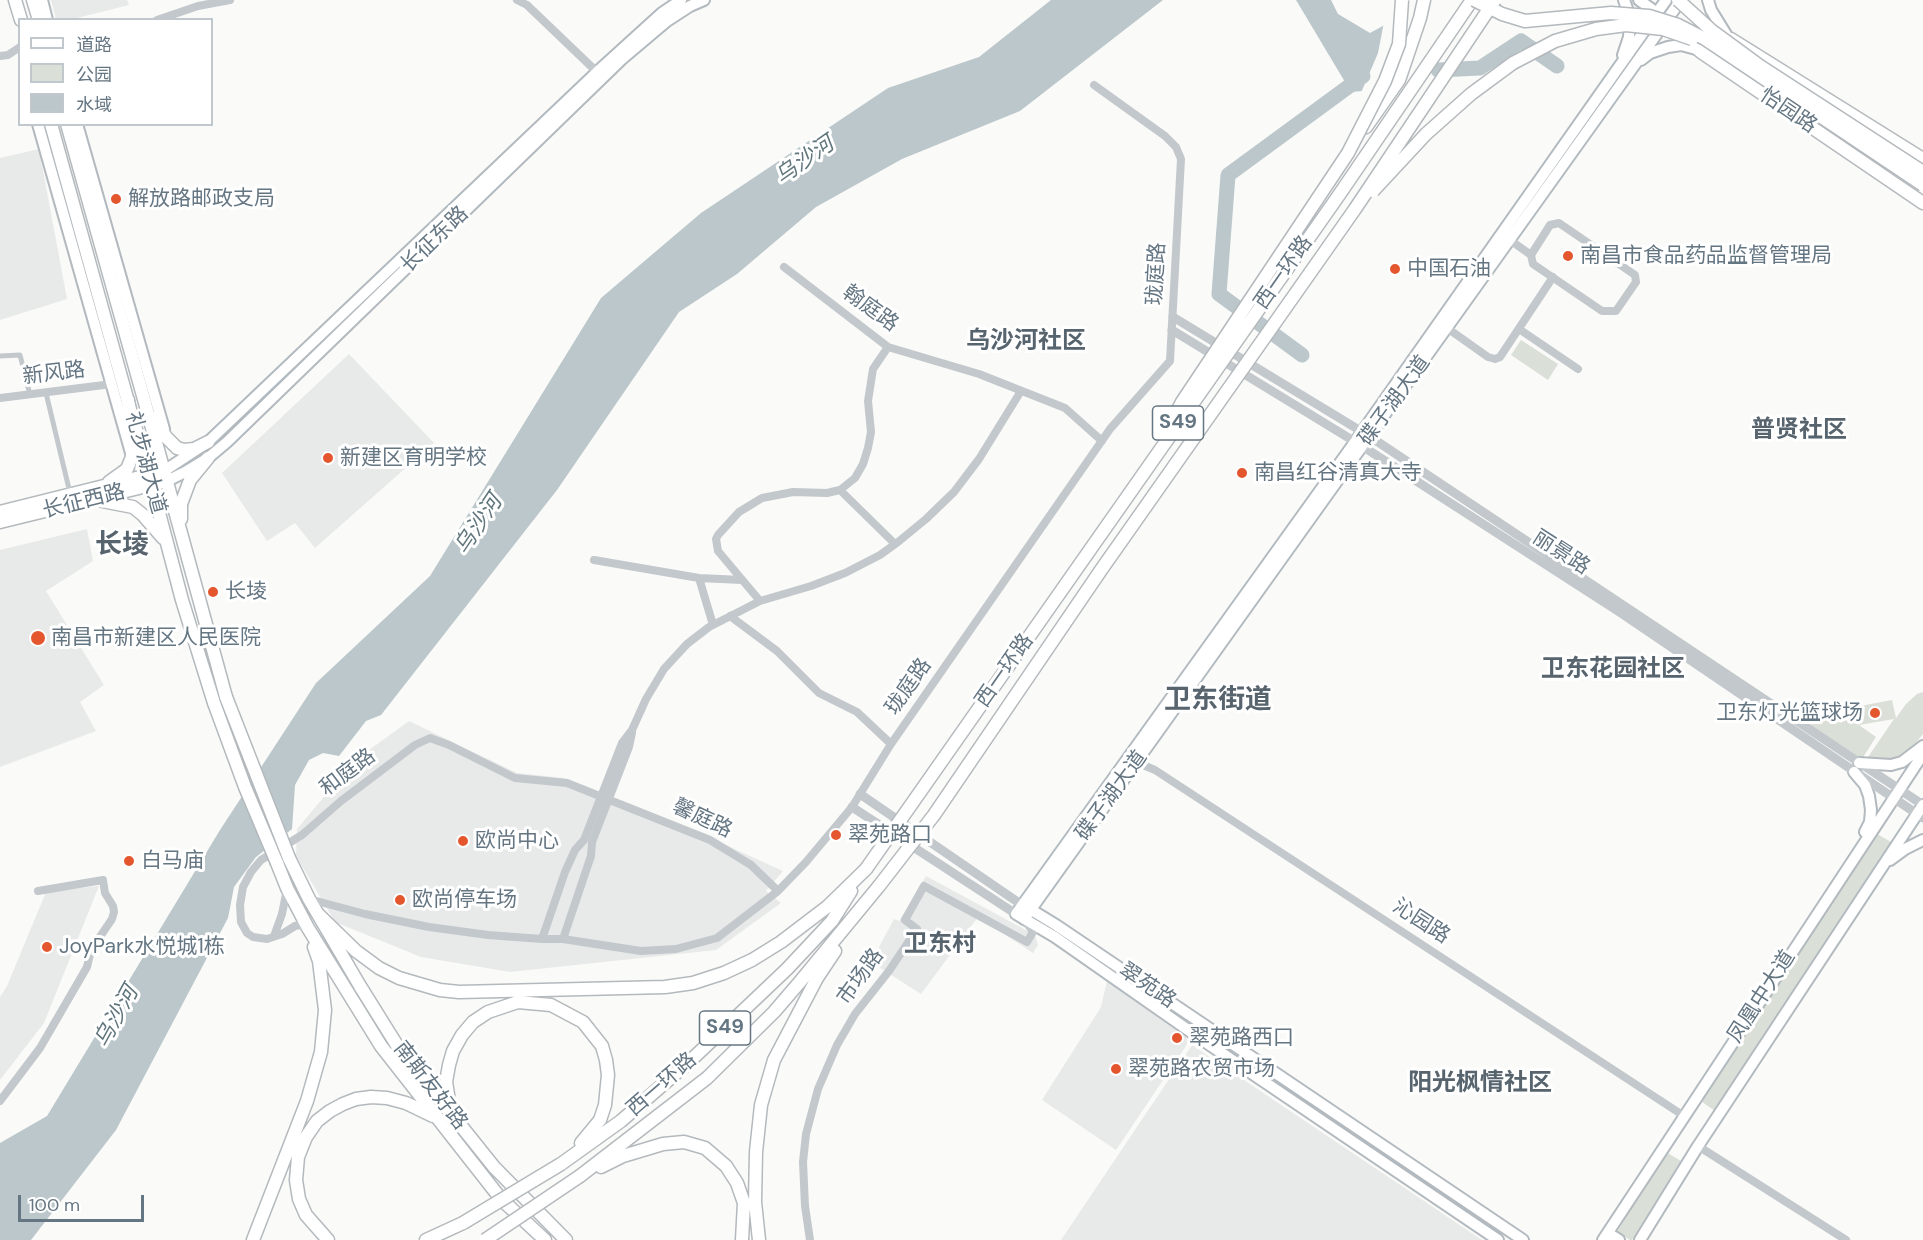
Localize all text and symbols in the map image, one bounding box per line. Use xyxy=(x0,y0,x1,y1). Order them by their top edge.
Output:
legend xyxy=(18,18,213,126)
text: 道路 xyxy=(76,33,112,57)
text: 公园 xyxy=(76,63,112,87)
street label: 怡园路 xyxy=(1755,83,1821,139)
text: 水域 xyxy=(76,93,112,117)
water label: 乌沙河 xyxy=(770,131,840,191)
place label: 解放路邮政支局 xyxy=(128,186,275,212)
marker: 解放路邮政支局 xyxy=(109,192,123,206)
street label: 长征东路 xyxy=(396,202,474,278)
street label: 西一环路 xyxy=(1250,231,1318,315)
street label: 珑庭路 xyxy=(1143,242,1171,306)
place label: 南昌市食品药品监督管理局 xyxy=(1580,243,1832,269)
marker: 南昌市食品药品监督管理局 xyxy=(1561,249,1575,263)
place label: 中国石油 xyxy=(1407,256,1491,282)
marker: 中国石油 xyxy=(1388,262,1402,276)
street label: 翰庭路 xyxy=(837,280,903,338)
district label: 乌沙河社区 xyxy=(966,328,1086,356)
street label: 碟子湖大道 xyxy=(1354,351,1436,451)
street label: 新风路 xyxy=(21,358,87,390)
road number: S49 xyxy=(1152,406,1204,440)
street label: 礼步湖大道 xyxy=(119,409,171,517)
district label: 普贤社区 xyxy=(1751,417,1847,445)
place label: 新建区育明学校 xyxy=(340,445,487,471)
marker: 新建区育明学校 xyxy=(321,451,335,465)
place label: 南昌红谷清真大寺 xyxy=(1254,460,1422,486)
marker: 南昌红谷清真大寺 xyxy=(1235,466,1249,480)
street label: 长征西路 xyxy=(40,480,128,524)
water label: 乌沙河 xyxy=(450,490,508,560)
street label: 丽景路 xyxy=(1528,525,1594,581)
district label: 长堎 xyxy=(95,530,149,562)
place label: 长堎 xyxy=(225,579,267,605)
marker: 长堎 xyxy=(206,585,220,599)
place label: 南昌市新建区人民医院 xyxy=(51,625,261,651)
marker: 南昌市新建区人民医院 xyxy=(29,629,47,647)
street label: 西一环路 xyxy=(971,629,1039,713)
street label: 珑庭路 xyxy=(881,654,937,720)
district label: 卫东花园社区 xyxy=(1541,656,1685,684)
district label: 卫东街道 xyxy=(1164,685,1272,717)
place label: 卫东灯光篮球场 xyxy=(1716,700,1863,726)
marker: 卫东灯光篮球场 xyxy=(1868,706,1882,720)
street label: 和庭路 xyxy=(315,744,381,802)
street label: 碟子湖大道 xyxy=(1071,746,1153,846)
street label: 馨庭路 xyxy=(668,794,736,844)
place label: 翠苑路口 xyxy=(848,822,932,848)
place label: 欧尚中心 xyxy=(475,828,559,854)
marker: 翠苑路口 xyxy=(829,828,843,842)
marker: 欧尚中心 xyxy=(456,834,470,848)
place label: 白马庙 xyxy=(141,848,204,874)
marker: 白马庙 xyxy=(122,854,136,868)
place label: 欧尚停车场 xyxy=(412,887,517,913)
marker: 欧尚停车场 xyxy=(393,893,407,907)
street label: 沁园路 xyxy=(1388,894,1454,950)
district label: 卫东村 xyxy=(904,931,976,959)
place label: JoyPark水悦城1栋 xyxy=(59,934,225,960)
marker: JoyPark水悦城1栋 xyxy=(40,940,54,954)
street label: 市场路 xyxy=(832,944,890,1010)
street label: 凤凰中大道 xyxy=(1723,946,1801,1048)
street label: 翠苑路 xyxy=(1114,958,1180,1014)
water label: 乌沙河 xyxy=(89,982,145,1052)
road number: S49 xyxy=(700,1011,750,1045)
place label: 翠苑路西口 xyxy=(1189,1025,1294,1051)
marker: 翠苑路西口 xyxy=(1170,1031,1184,1045)
street label: 南斯友好路 xyxy=(388,1037,472,1135)
street label: 西一环路 xyxy=(622,1048,702,1122)
place label: 翠苑路农贸市场 xyxy=(1128,1056,1275,1082)
marker: 翠苑路农贸市场 xyxy=(1109,1062,1123,1076)
district label: 阳光枫情社区 xyxy=(1408,1070,1552,1098)
scale bar xyxy=(21,1183,147,1221)
text: 100 m xyxy=(29,1193,80,1217)

